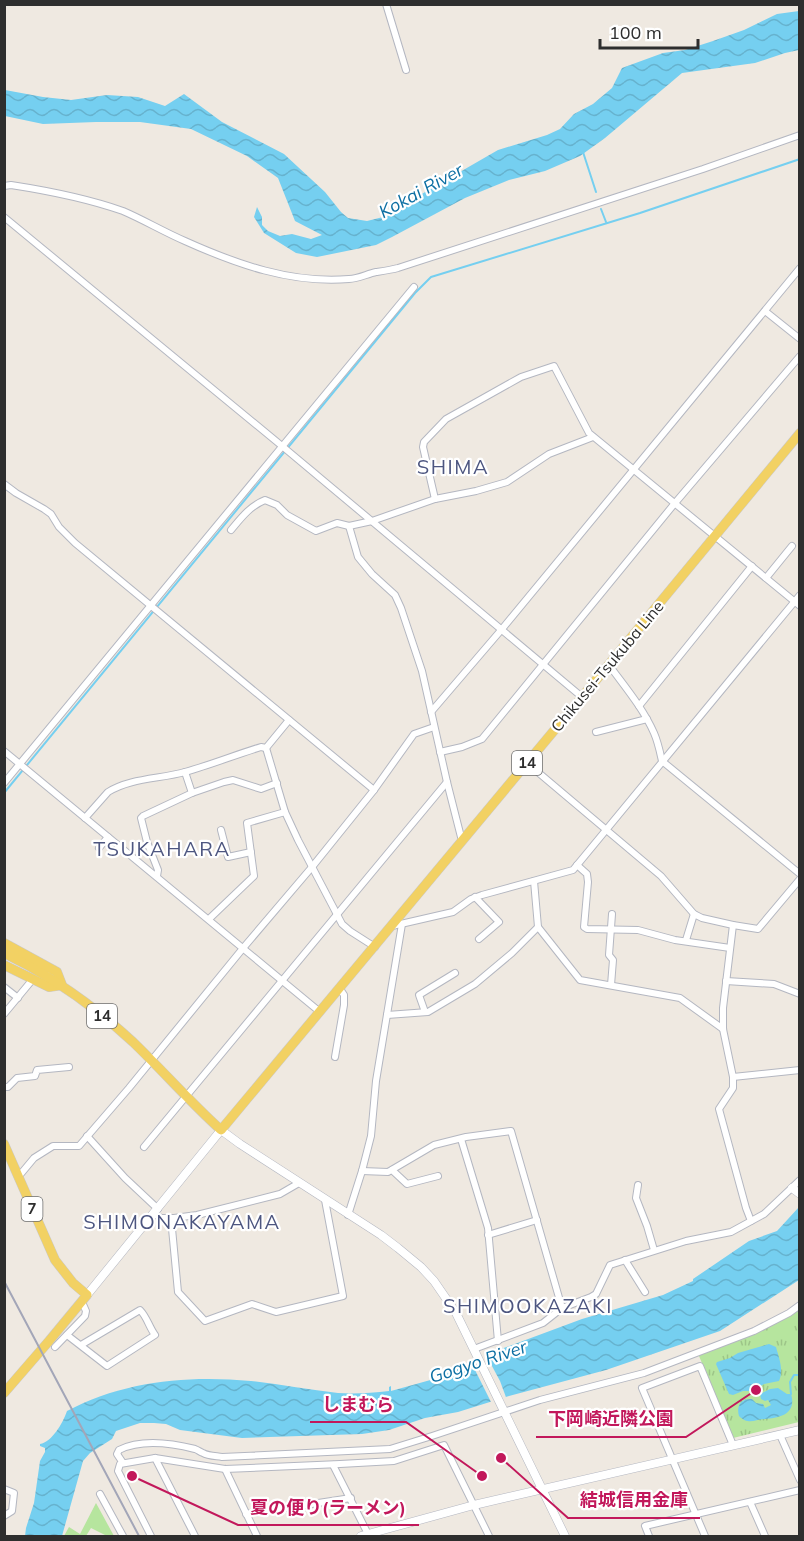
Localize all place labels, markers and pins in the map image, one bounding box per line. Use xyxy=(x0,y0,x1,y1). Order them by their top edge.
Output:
callout: しまむら xyxy=(310,1386,406,1422)
callout: 下岡崎近隣公園 xyxy=(536,1401,686,1437)
callout: 結城信用金庫 xyxy=(568,1482,700,1518)
callout: 夏の便り(ラーメン) xyxy=(238,1489,419,1525)

